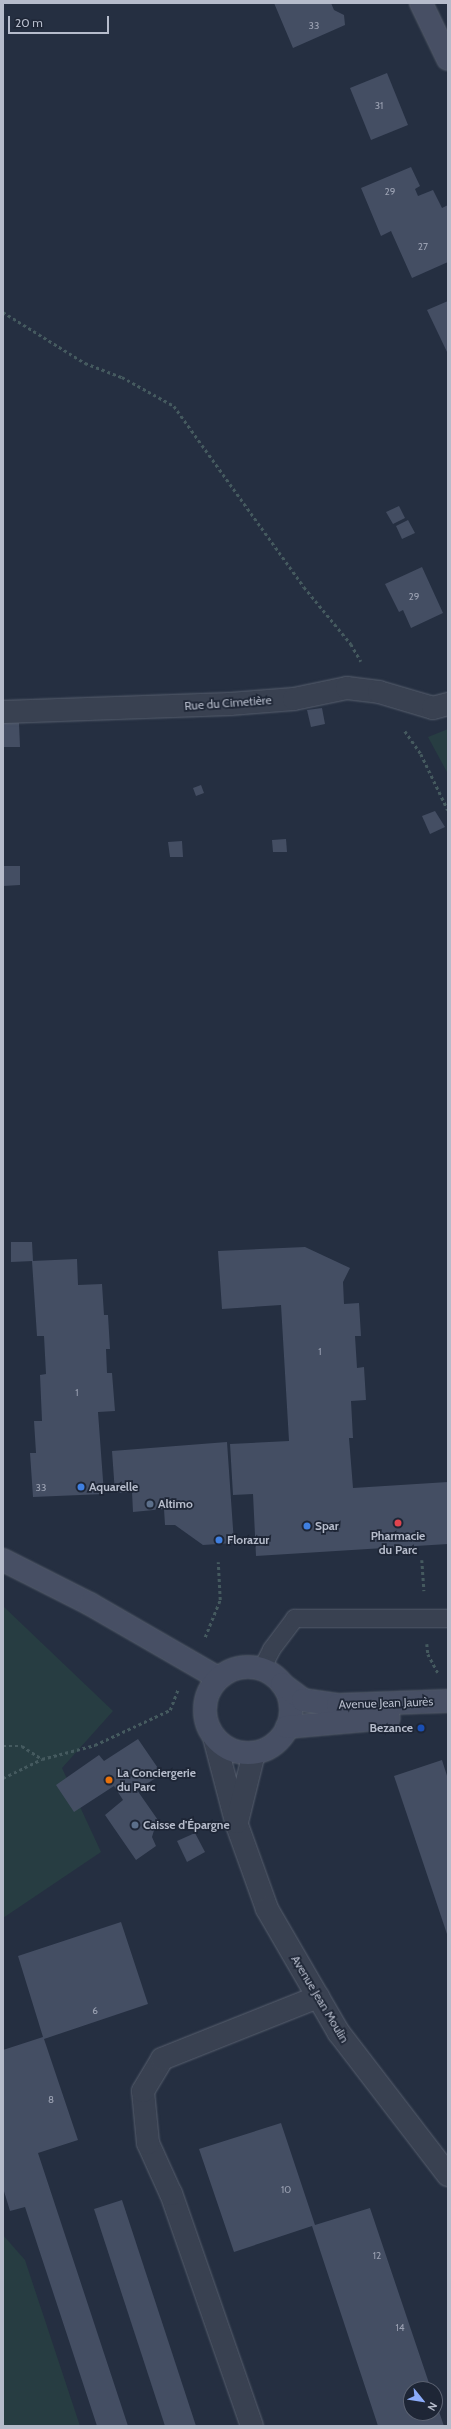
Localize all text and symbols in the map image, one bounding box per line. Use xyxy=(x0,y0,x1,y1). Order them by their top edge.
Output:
scale bar xyxy=(10,8,111,34)
text: 20 m xyxy=(15,15,43,30)
house number: 33 xyxy=(309,20,319,32)
house number: 31 xyxy=(375,100,383,112)
house number: 29 xyxy=(385,186,395,198)
house number: 27 xyxy=(418,241,428,253)
house number: 29 xyxy=(409,591,419,603)
street label: Rue du Cimetière xyxy=(184,693,272,713)
house number: 1 xyxy=(318,1346,322,1358)
house number: 1 xyxy=(75,1387,79,1399)
place label: Aquarelle xyxy=(89,1480,138,1494)
house number: 33 xyxy=(36,1482,46,1494)
marker: Aquarelle xyxy=(76,1482,86,1492)
place label: Altimo xyxy=(158,1497,193,1511)
marker: Altimo xyxy=(145,1499,155,1509)
marker: Pharmacie du Parc xyxy=(393,1518,403,1528)
place label: Spar xyxy=(315,1519,339,1533)
marker: Spar xyxy=(302,1521,312,1531)
place label: Pharmacie du Parc xyxy=(371,1529,425,1557)
place label: Florazur xyxy=(227,1533,269,1547)
marker: Florazur xyxy=(214,1535,224,1545)
street label: Avenue Jean Jaurès xyxy=(338,1694,434,1712)
place label: Bezance xyxy=(369,1721,413,1735)
marker: Bezance xyxy=(416,1723,426,1733)
place label: La Conciergerie du Parc xyxy=(117,1766,196,1794)
marker: La Conciergerie du Parc xyxy=(104,1775,114,1785)
place label: Caisse d'Épargne xyxy=(143,1818,230,1832)
marker: Caisse d'Épargne xyxy=(130,1820,140,1830)
street label: Avenue Jean Moulin xyxy=(288,1953,352,2045)
house number: 6 xyxy=(92,2005,98,2017)
house number: 8 xyxy=(48,2094,54,2106)
house number: 10 xyxy=(281,2184,291,2196)
house number: 12 xyxy=(373,2250,381,2262)
house number: 14 xyxy=(395,2322,405,2334)
north arrow xyxy=(403,2381,443,2421)
text: N xyxy=(425,2400,441,2413)

